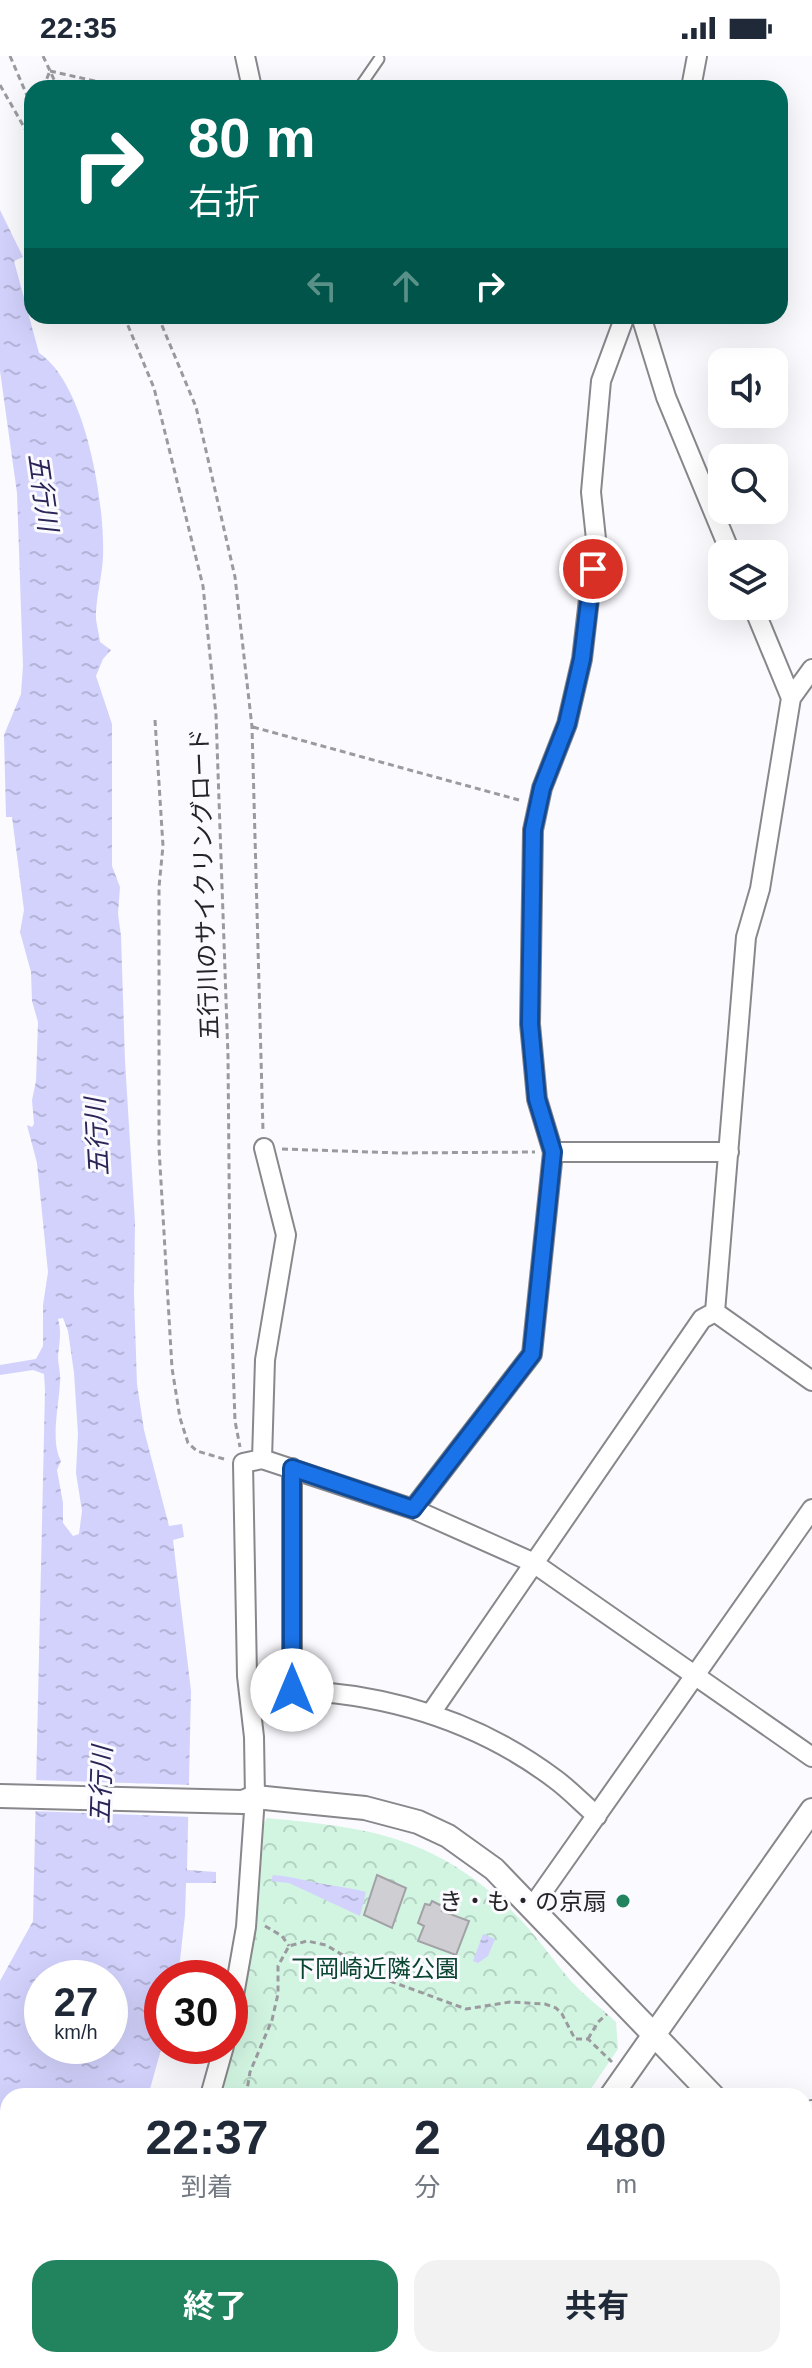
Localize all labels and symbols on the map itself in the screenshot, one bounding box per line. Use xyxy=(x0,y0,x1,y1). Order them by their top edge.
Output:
water label: 五行川 xyxy=(23,451,64,536)
pin xyxy=(559,535,627,603)
street label: 五行川のサイクリングロード xyxy=(185,728,223,1040)
water label: 五行川 xyxy=(80,1094,114,1177)
position arrow xyxy=(250,1648,334,1732)
water label: 五行川 xyxy=(85,1743,117,1825)
place label: き・も・の京扇 xyxy=(439,1888,607,1915)
marker: き・も・の京扇 xyxy=(614,1892,632,1910)
park label: 下岡崎近隣公園 xyxy=(291,1955,459,1982)
speed limit sign: 30 xyxy=(144,1960,248,2064)

